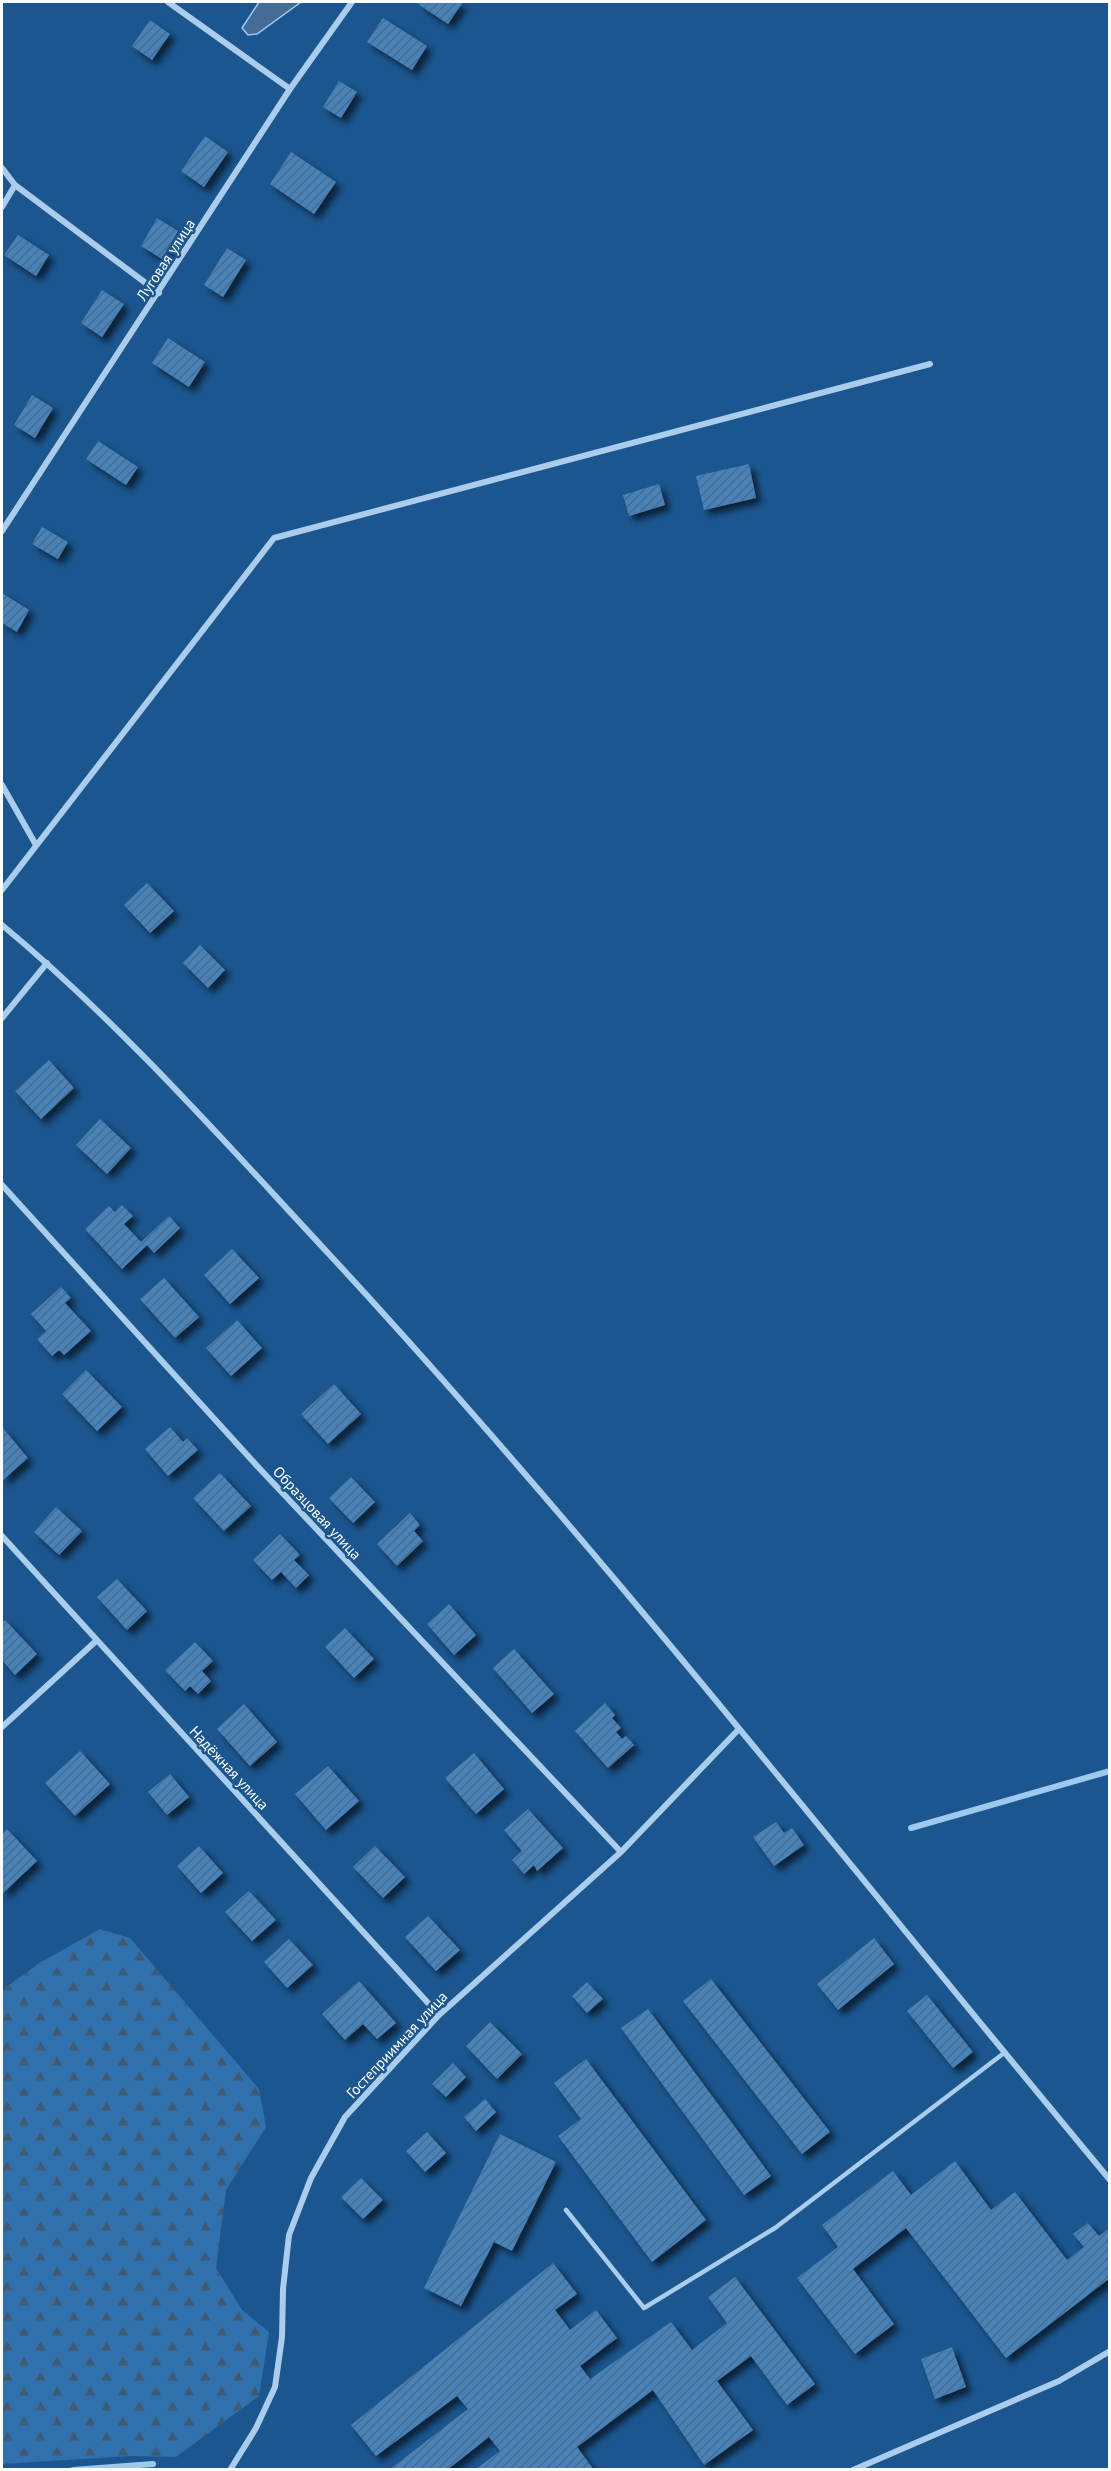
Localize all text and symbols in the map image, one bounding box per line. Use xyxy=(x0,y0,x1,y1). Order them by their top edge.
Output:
street label: Луговая улица xyxy=(131,215,199,305)
street label: Образцовая улица xyxy=(269,1462,366,1563)
street label: Надёжная улица xyxy=(186,1722,273,1814)
street label: Гостеприимная улица xyxy=(342,1987,451,2102)

